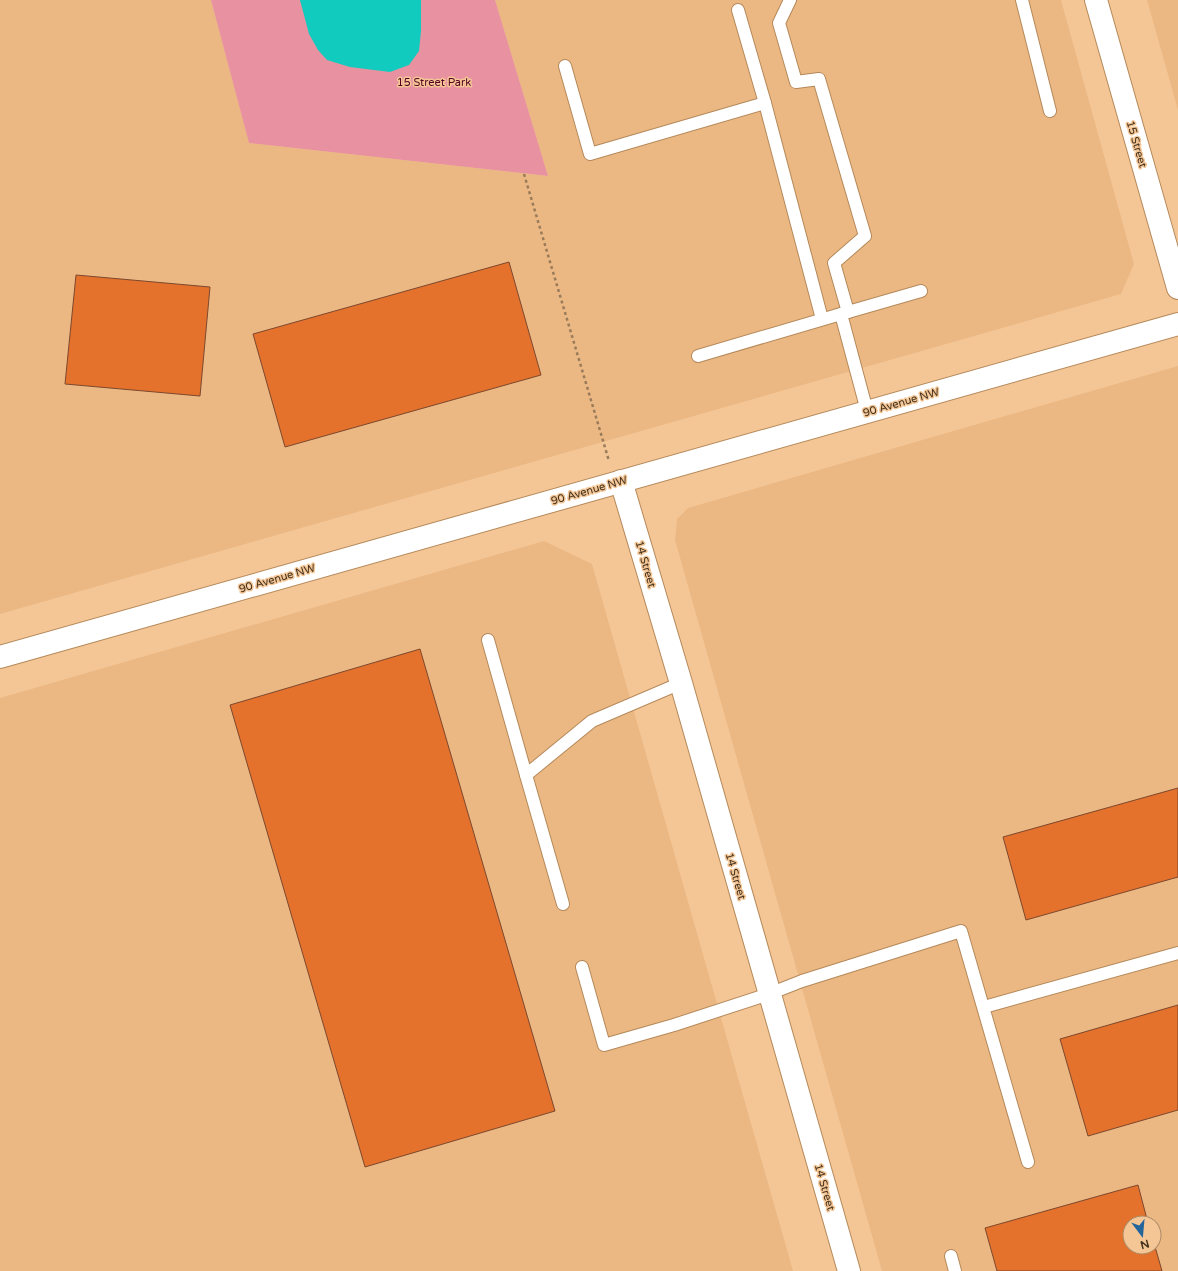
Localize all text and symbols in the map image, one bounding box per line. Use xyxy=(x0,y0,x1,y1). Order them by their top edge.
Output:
park label: 15 Street Park xyxy=(397,76,471,89)
street label: 15 Street xyxy=(1124,119,1149,169)
street label: 90 Avenue NW xyxy=(861,385,941,420)
street label: 90 Avenue NW xyxy=(549,473,629,508)
street label: 14 Street xyxy=(633,539,658,589)
street label: 90 Avenue NW xyxy=(237,561,317,596)
street label: 14 Street xyxy=(723,851,748,901)
street label: 14 Street xyxy=(812,1162,837,1212)
north arrow xyxy=(1122,1215,1162,1255)
text: N xyxy=(1139,1237,1151,1252)

